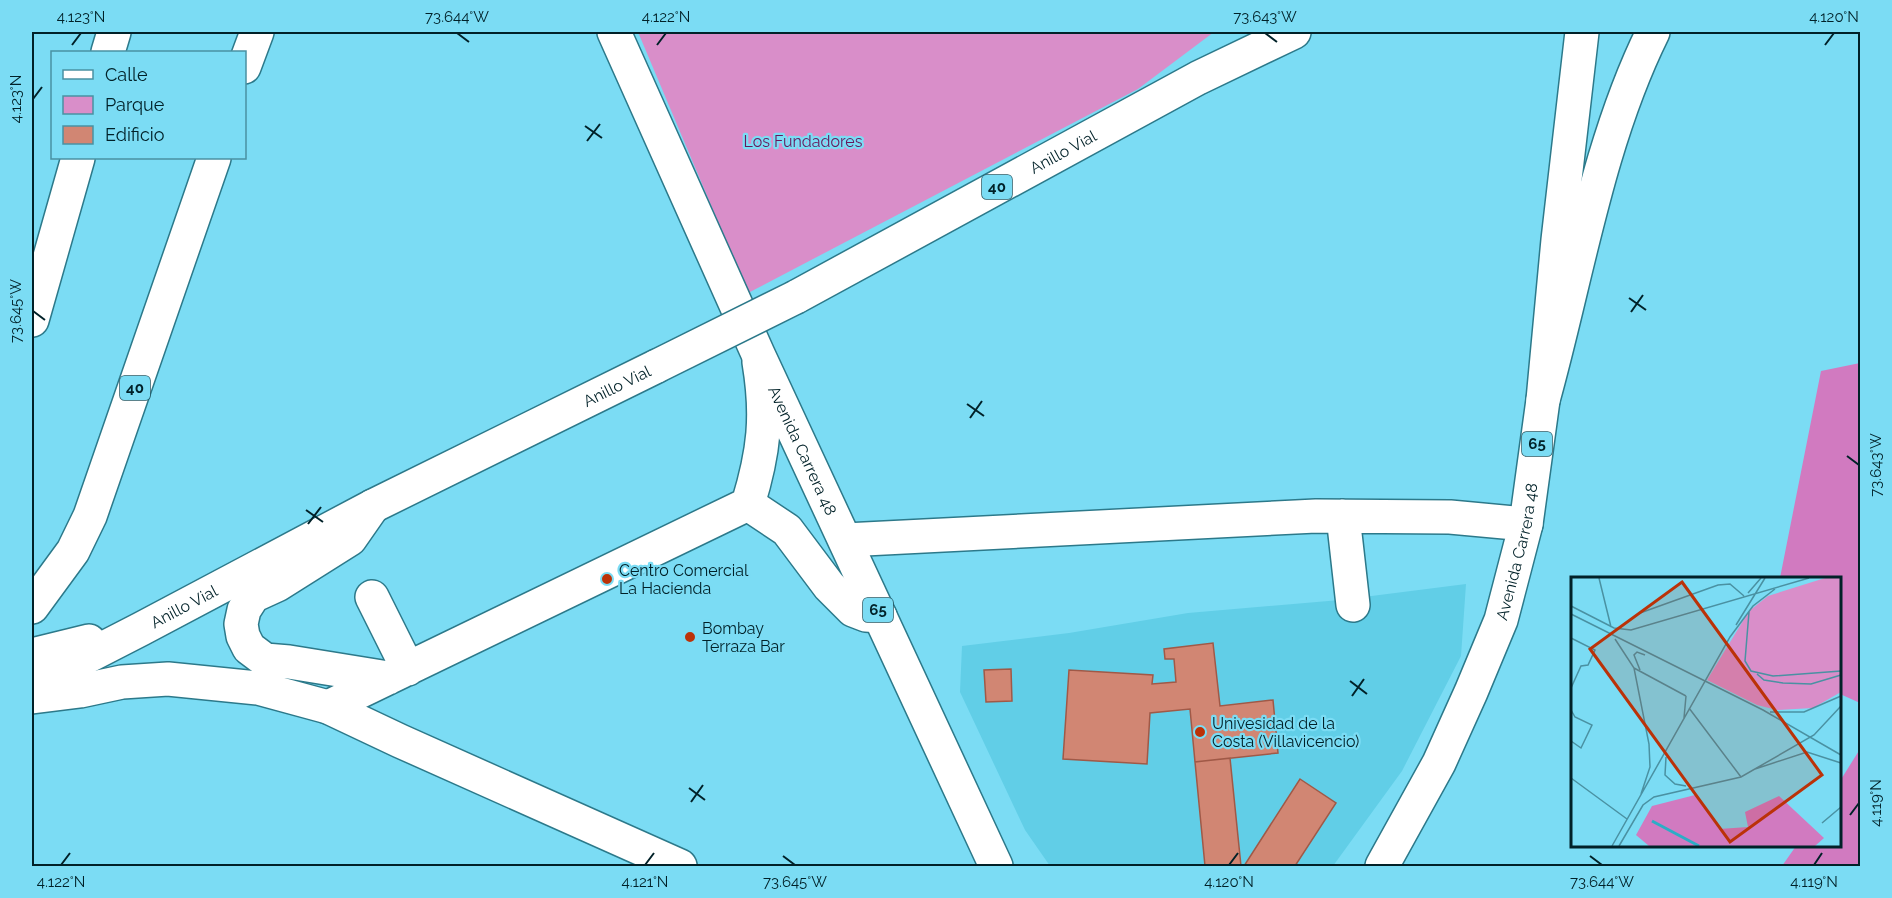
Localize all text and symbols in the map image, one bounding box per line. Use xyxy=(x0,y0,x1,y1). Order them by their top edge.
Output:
text: 4.123°N xyxy=(57,8,105,26)
text: 73.644°W xyxy=(425,8,489,26)
text: 4.122°N xyxy=(642,8,690,26)
text: 73.643°W xyxy=(1233,8,1297,26)
text: 4.120°N xyxy=(1809,8,1859,26)
legend xyxy=(51,51,246,159)
text: Calle xyxy=(105,64,148,85)
text: 4.123°N xyxy=(7,75,25,123)
text: Parque xyxy=(105,94,165,115)
text: Edificio xyxy=(105,124,165,145)
street label: Anillo Vial xyxy=(1027,126,1100,178)
park label: Los Fundadores xyxy=(744,132,863,151)
road number: 40 xyxy=(982,175,1012,199)
text: 73.645°W xyxy=(7,279,25,343)
street label: Anillo Vial xyxy=(580,361,655,411)
road number: 40 xyxy=(120,376,150,400)
street label: Avenida Carrera 48 xyxy=(764,383,841,518)
road number: 65 xyxy=(1522,432,1552,456)
text: 73.643°W xyxy=(1867,433,1885,497)
street label: Avenida Carrera 48 xyxy=(1492,482,1542,622)
place label: Centro Comercial La Hacienda xyxy=(619,561,749,598)
marker: Centro Comercial La Hacienda xyxy=(600,572,614,586)
inset map xyxy=(1571,577,1841,847)
street label: Anillo Vial xyxy=(147,581,221,632)
road number: 65 xyxy=(863,598,893,622)
place label: Bombay Terraza Bar xyxy=(702,619,785,656)
marker: Bombay Terraza Bar xyxy=(683,630,697,644)
place label: Univesidad de la Costa (Villavicencio) xyxy=(1212,714,1359,751)
marker: Univesidad de la Costa (Villavicencio) xyxy=(1193,725,1207,739)
text: 4.119°N xyxy=(1867,779,1885,827)
text: 4.122°N xyxy=(37,873,85,891)
text: 4.121°N xyxy=(622,873,668,891)
text: 73.645°W xyxy=(763,873,827,891)
text: 4.120°N xyxy=(1204,873,1254,891)
text: 73.644°W xyxy=(1570,873,1634,891)
text: 4.119°N xyxy=(1790,873,1838,891)

